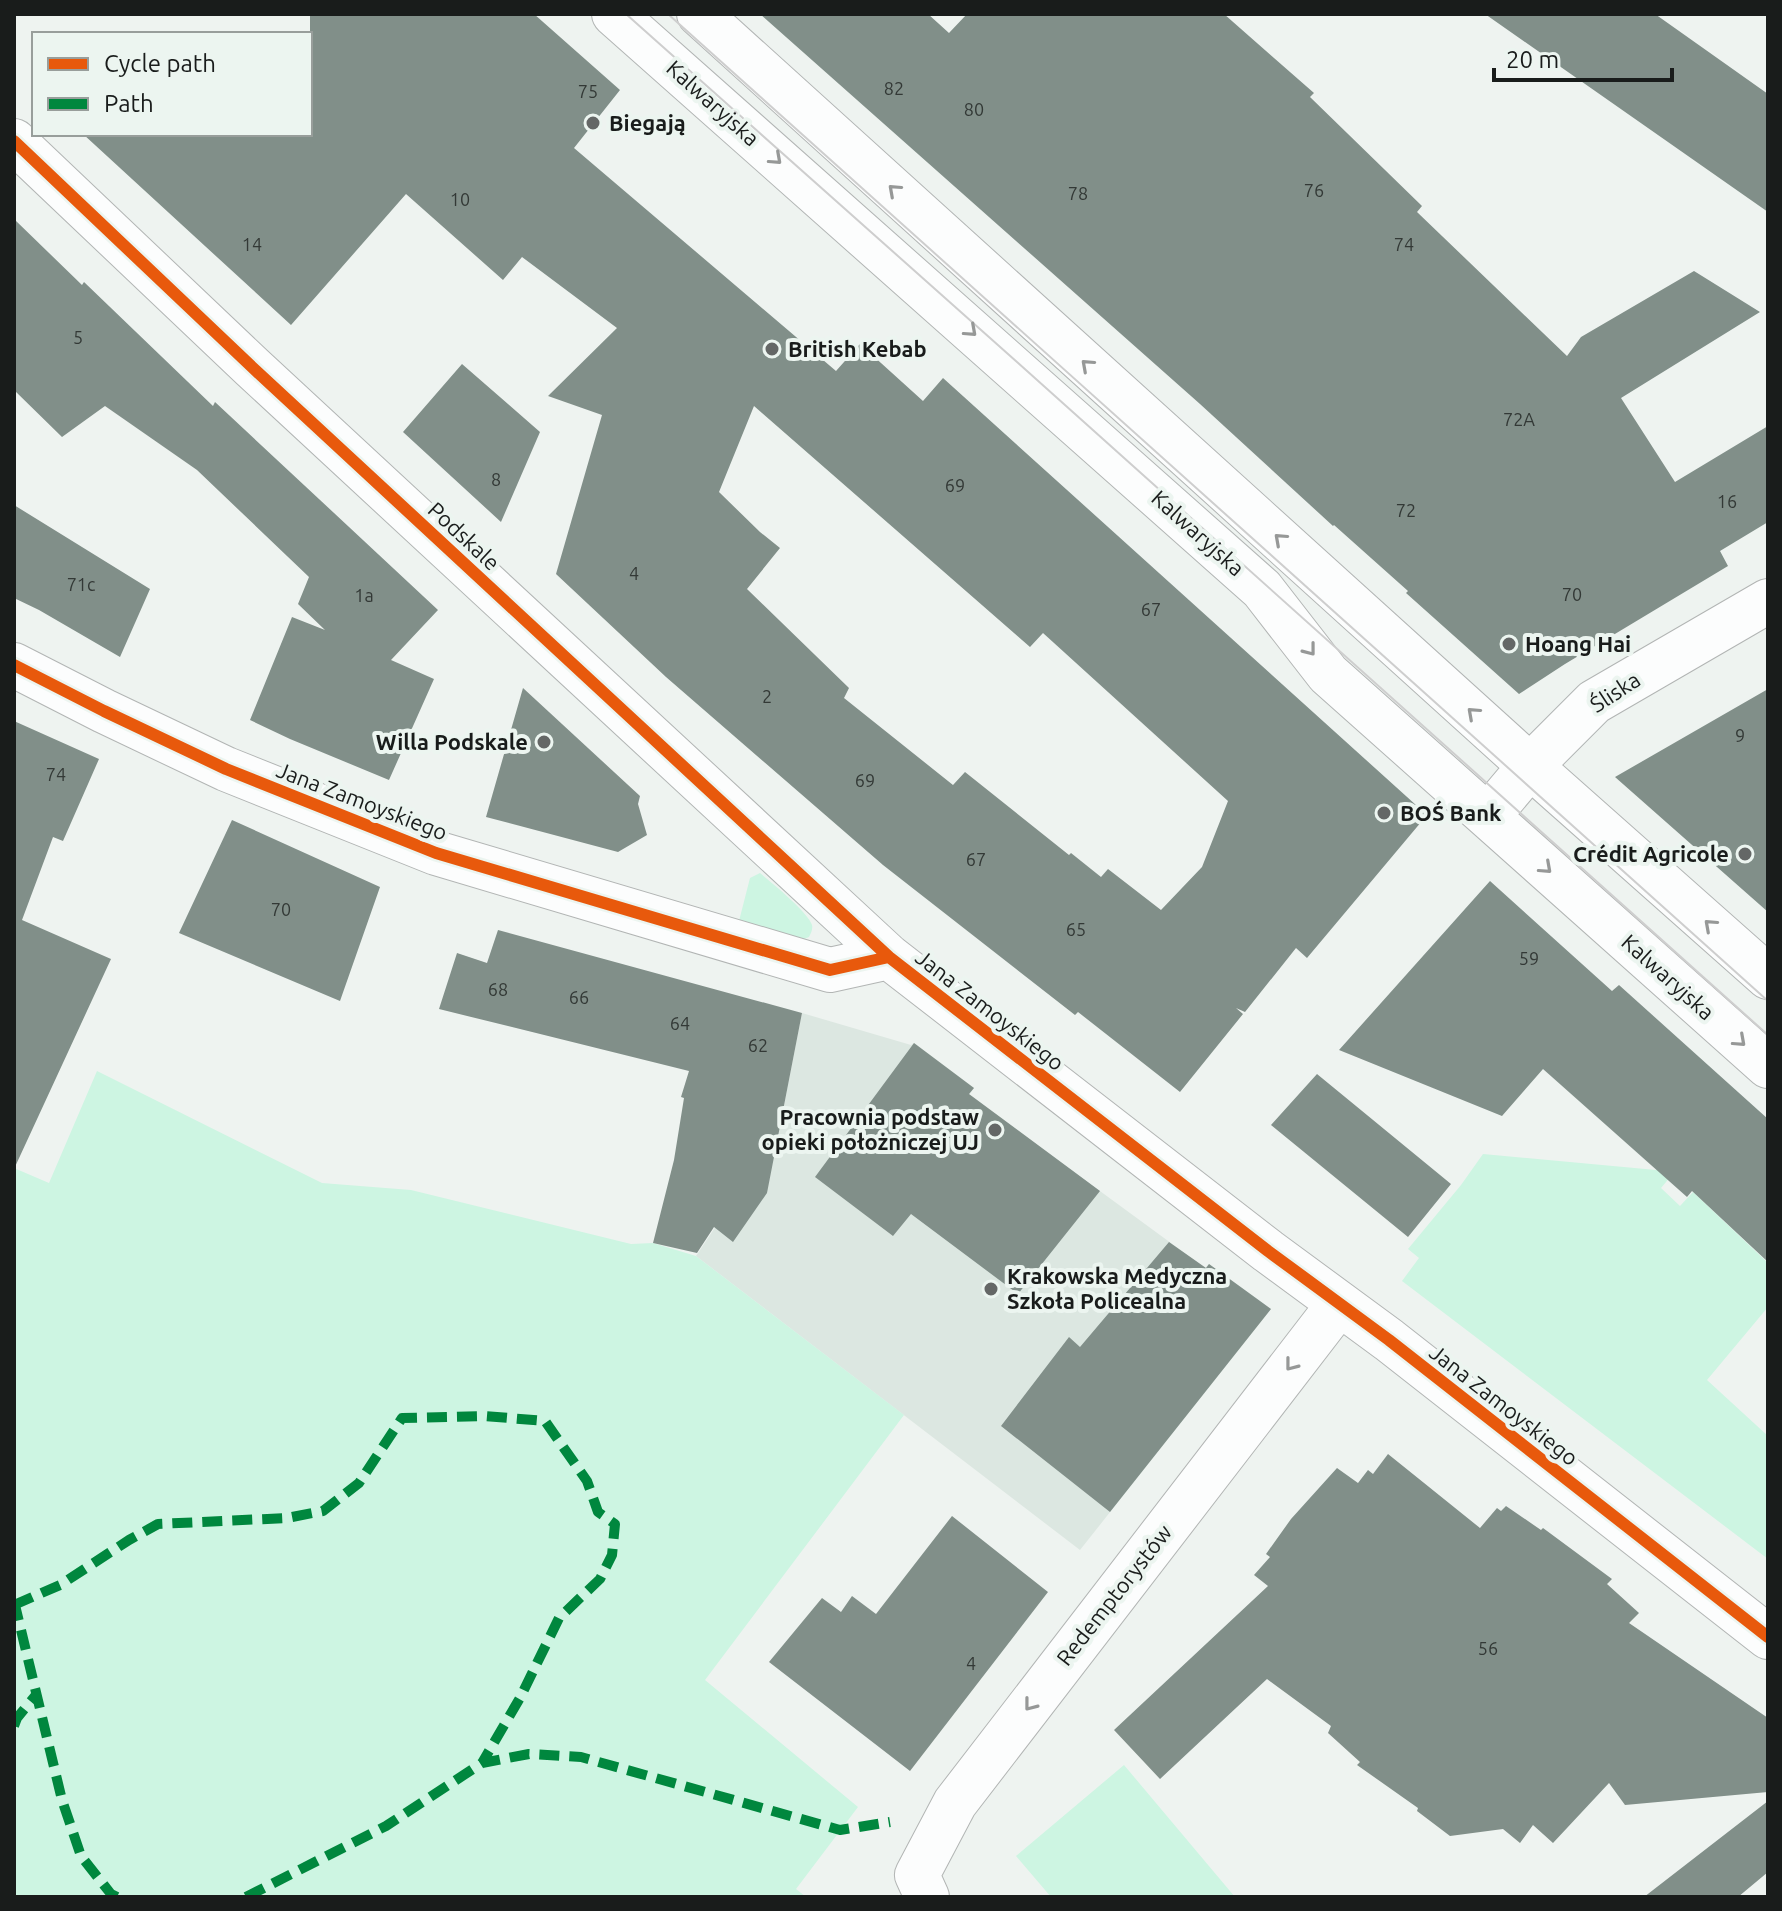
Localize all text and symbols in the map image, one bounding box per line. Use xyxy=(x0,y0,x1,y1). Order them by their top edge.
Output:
legend xyxy=(32,32,312,136)
scale bar xyxy=(1494,32,1672,82)
text: 20 m xyxy=(1506,46,1559,73)
text: Cycle path xyxy=(104,50,216,77)
street label: Kalwaryjska xyxy=(662,55,765,151)
house number: 82 xyxy=(884,78,904,98)
house number: 75 xyxy=(578,81,598,101)
text: Path xyxy=(104,90,154,117)
house number: 80 xyxy=(964,99,984,119)
place label: Biegają xyxy=(609,110,686,136)
marker: Biegają xyxy=(584,114,602,132)
one-way arrow xyxy=(767,149,782,164)
house number: 76 xyxy=(1304,180,1324,200)
house number: 78 xyxy=(1068,183,1088,203)
one-way arrow xyxy=(888,186,903,200)
house number: 10 xyxy=(450,189,470,209)
house number: 14 xyxy=(242,234,262,254)
house number: 74 xyxy=(1394,234,1414,254)
one-way arrow xyxy=(961,322,976,336)
house number: 5 xyxy=(73,327,83,347)
place label: British Kebab xyxy=(788,336,927,361)
marker: British Kebab xyxy=(763,340,781,358)
one-way arrow xyxy=(1081,360,1096,374)
house number: 72A xyxy=(1503,409,1535,429)
house number: 8 xyxy=(491,469,501,489)
house number: 69 xyxy=(945,475,965,495)
street label: Kalwaryjska xyxy=(1147,485,1250,581)
house number: 16 xyxy=(1717,491,1737,511)
street label: Podskale xyxy=(423,496,505,575)
house number: 72 xyxy=(1396,500,1416,520)
one-way arrow xyxy=(1274,534,1289,549)
house number: 4 xyxy=(629,563,639,583)
house number: 71c xyxy=(67,574,95,594)
house number: 70 xyxy=(1562,584,1582,604)
house number: 1a xyxy=(354,585,374,605)
house number: 67 xyxy=(1141,599,1161,619)
place label: Hoang Hai xyxy=(1525,631,1631,656)
marker: Hoang Hai xyxy=(1500,635,1518,653)
one-way arrow xyxy=(1300,641,1314,656)
street label: Śliska xyxy=(1584,665,1644,717)
house number: 2 xyxy=(762,686,772,706)
one-way arrow xyxy=(1467,709,1482,723)
house number: 9 xyxy=(1735,725,1745,745)
place label: Willa Podskale xyxy=(376,729,528,754)
marker: Willa Podskale xyxy=(535,733,553,751)
street label: Jana Zamoyskiego xyxy=(273,756,451,845)
house number: 74 xyxy=(46,764,66,784)
house number: 69 xyxy=(855,770,875,790)
place label: BOŚ Bank xyxy=(1400,800,1502,825)
marker: BOŚ Bank xyxy=(1375,804,1393,822)
place label: Crédit Agricole xyxy=(1573,841,1729,866)
marker: Crédit Agricole xyxy=(1736,845,1754,863)
house number: 67 xyxy=(966,849,986,869)
one-way arrow xyxy=(1537,858,1551,873)
house number: 70 xyxy=(271,899,291,919)
house number: 65 xyxy=(1066,919,1086,939)
one-way arrow xyxy=(1704,920,1719,935)
street label: Kalwaryjska xyxy=(1617,929,1720,1025)
street label: Jana Zamoyskiego xyxy=(911,944,1069,1075)
house number: 59 xyxy=(1519,948,1539,968)
house number: 68 xyxy=(488,979,508,999)
house number: 66 xyxy=(569,987,589,1007)
house number: 64 xyxy=(670,1013,690,1033)
one-way arrow xyxy=(1731,1031,1745,1046)
house number: 62 xyxy=(748,1035,768,1055)
place label: Pracownia podstaw opieki położniczej UJ xyxy=(762,1104,979,1154)
marker: Pracownia podstaw opieki położniczej UJ xyxy=(986,1121,1004,1139)
place label: Krakowska Medyczna Szkoła Policealna xyxy=(1007,1263,1227,1313)
marker: Krakowska Medyczna Szkoła Policealna xyxy=(982,1280,1000,1298)
street label: Jana Zamoyskiego xyxy=(1425,1339,1583,1470)
one-way arrow xyxy=(1287,1357,1301,1371)
street label: Redemptorystów xyxy=(1051,1519,1176,1670)
house number: 56 xyxy=(1478,1638,1498,1658)
house number: 4 xyxy=(966,1653,976,1673)
one-way arrow xyxy=(1025,1696,1040,1710)

